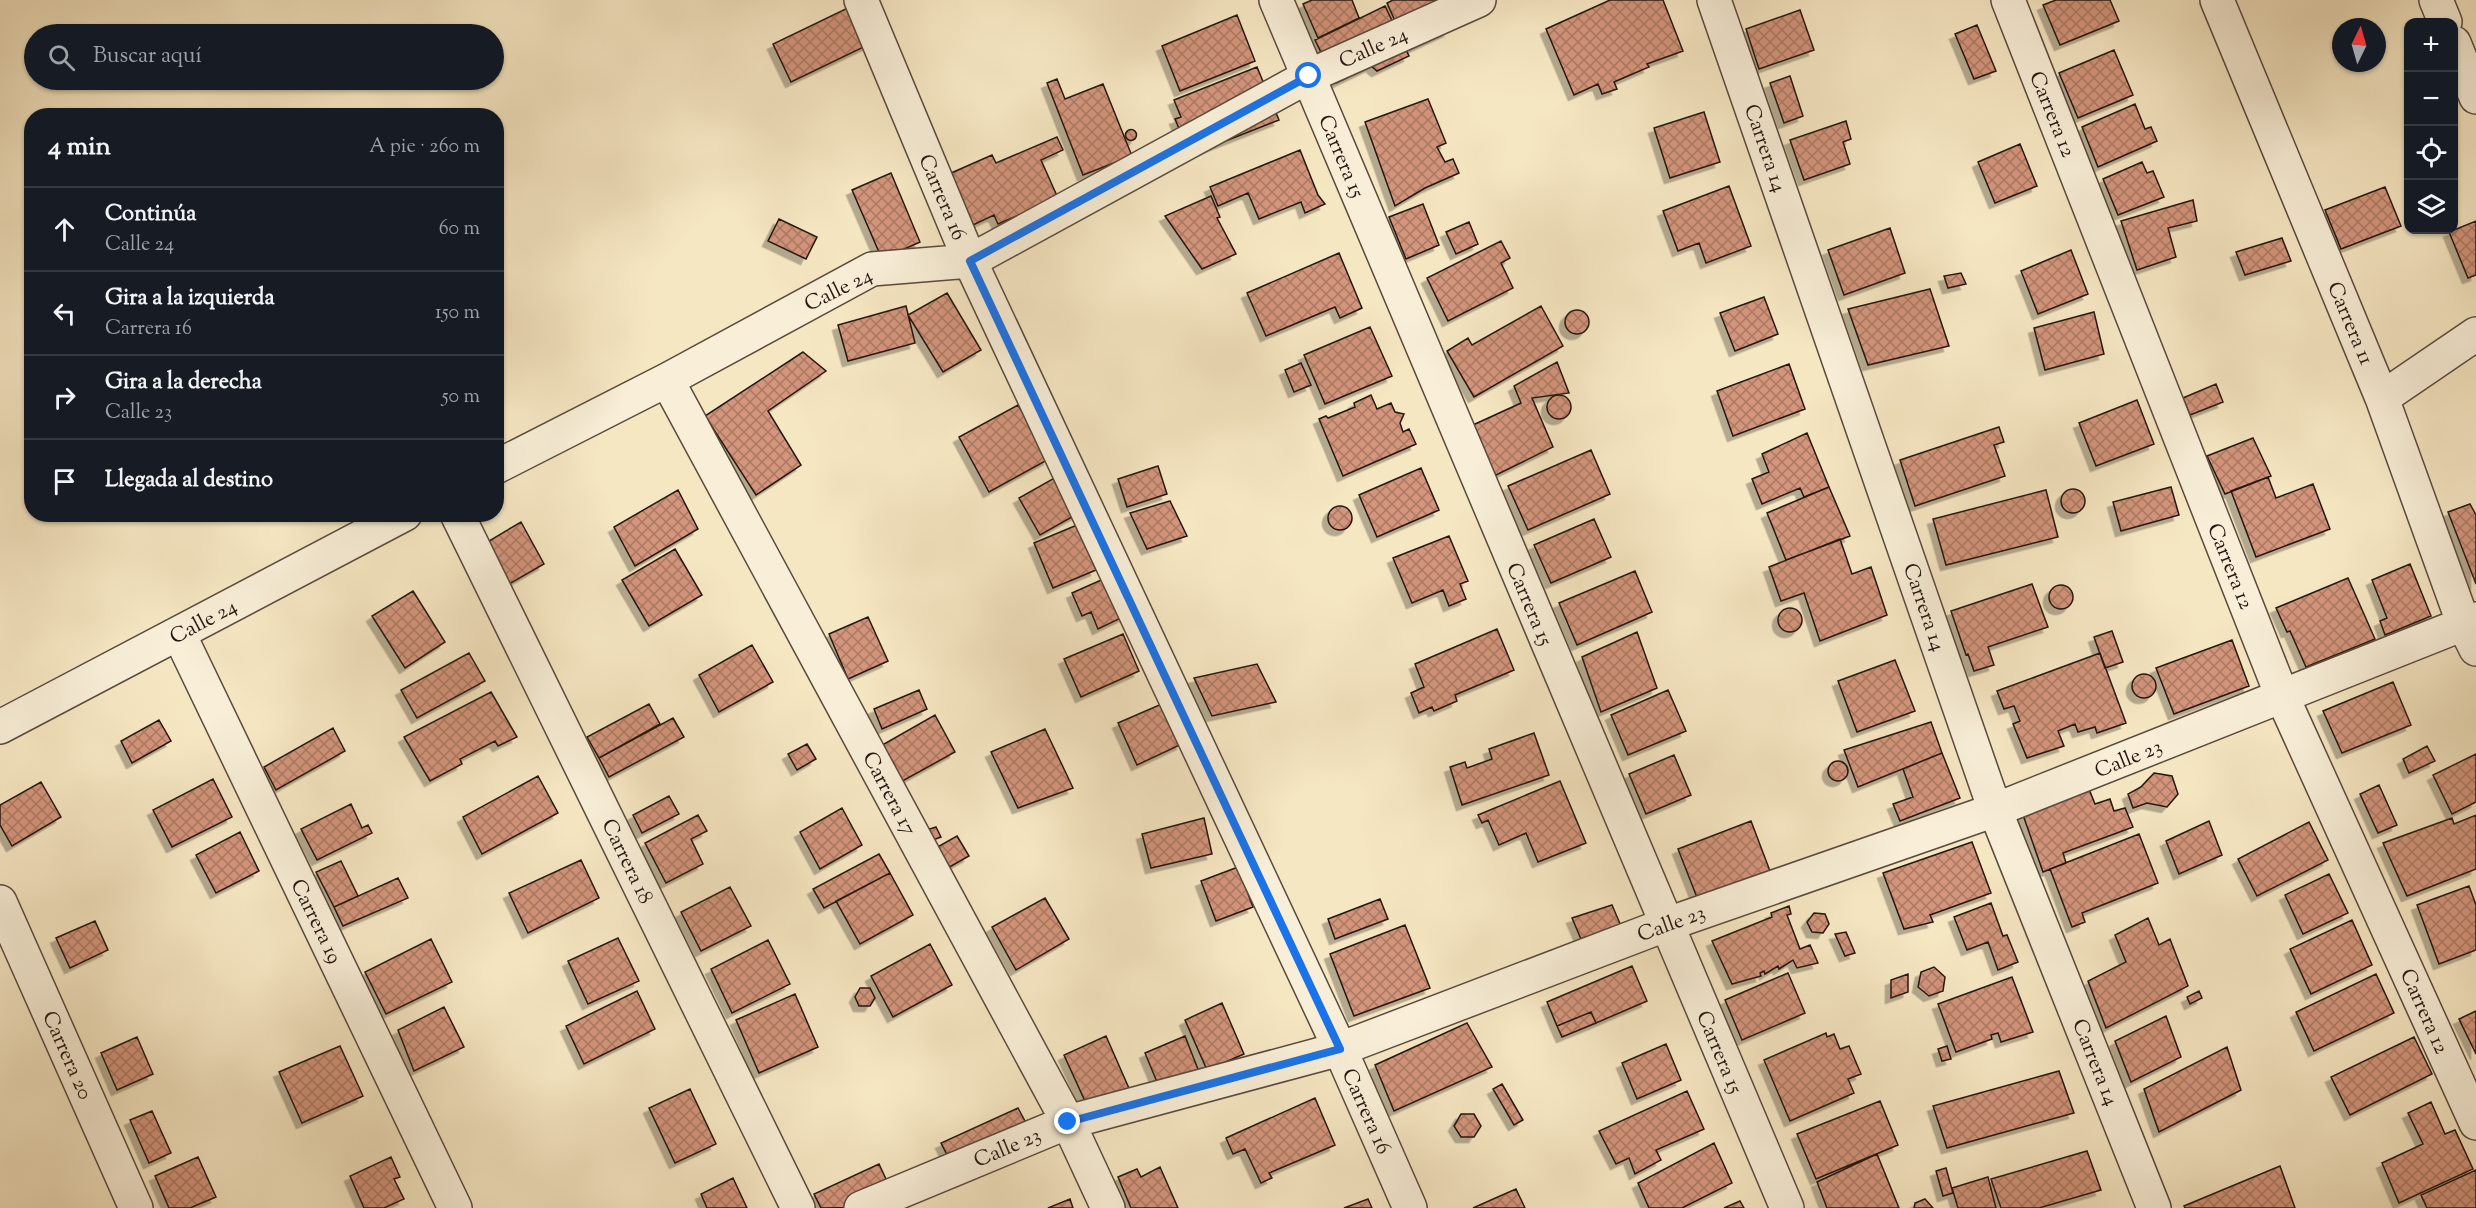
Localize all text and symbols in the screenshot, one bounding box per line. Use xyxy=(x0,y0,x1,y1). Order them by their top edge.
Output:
north arrow xyxy=(2332,18,2386,72)
map controls xyxy=(2404,18,2458,234)
button: + xyxy=(2404,18,2458,72)
street label: Calle 24 xyxy=(1335,20,1413,77)
search box xyxy=(24,24,504,90)
icon: search xyxy=(45,41,78,74)
text: Buscar aquí xyxy=(93,41,202,73)
route start xyxy=(1295,62,1321,88)
street label: Carrera 12 xyxy=(2020,67,2082,163)
button: − xyxy=(2404,72,2458,126)
street label: Carrera 14 xyxy=(1735,101,1793,197)
street label: Carrera 15 xyxy=(1309,110,1371,203)
button: locate xyxy=(2404,126,2458,180)
text: 4 min xyxy=(48,129,111,166)
text: A pie · 260 m xyxy=(369,133,480,162)
street label: Carrera 16 xyxy=(910,150,973,246)
button: layers xyxy=(2404,180,2458,234)
text: Continúa xyxy=(105,199,196,231)
icon: ahead xyxy=(48,213,81,246)
text: 60 m xyxy=(439,215,480,244)
text: Calle 24 xyxy=(105,231,174,260)
street label: Calle 24 xyxy=(800,261,878,320)
street label: Carrera 11 xyxy=(2318,277,2380,370)
text: Gira a la izquierda xyxy=(105,283,275,315)
icon: left xyxy=(48,297,81,330)
text: 150 m xyxy=(435,299,480,328)
text: Carrera 16 xyxy=(105,315,192,344)
text: Gira a la derecha xyxy=(105,367,262,399)
icon: right xyxy=(48,381,81,414)
text: 50 m xyxy=(442,383,480,412)
text: Calle 23 xyxy=(105,399,172,428)
icon: arrive xyxy=(48,465,81,498)
text: Llegada al destino xyxy=(105,465,273,497)
street label: Carrera 12 xyxy=(2198,519,2260,615)
street label: Carrera 15 xyxy=(1497,558,1559,651)
street label: Carrera 14 xyxy=(1894,560,1952,656)
street label: Calle 24 xyxy=(165,593,243,653)
street label: Calle 23 xyxy=(2090,733,2167,787)
street label: Carrera 17 xyxy=(854,747,923,842)
street label: Carrera 18 xyxy=(593,814,660,909)
street label: Carrera 19 xyxy=(282,875,349,969)
street label: Calle 23 xyxy=(1633,899,1710,951)
street label: Carrera 12 xyxy=(2391,964,2455,1059)
street label: Carrera 15 xyxy=(1687,1006,1749,1099)
street label: Carrera 20 xyxy=(33,1007,99,1105)
street label: Carrera 14 xyxy=(2063,1015,2125,1111)
street label: Carrera 16 xyxy=(1333,1064,1397,1160)
route end xyxy=(1054,1108,1080,1134)
street label: Calle 23 xyxy=(970,1121,1046,1176)

